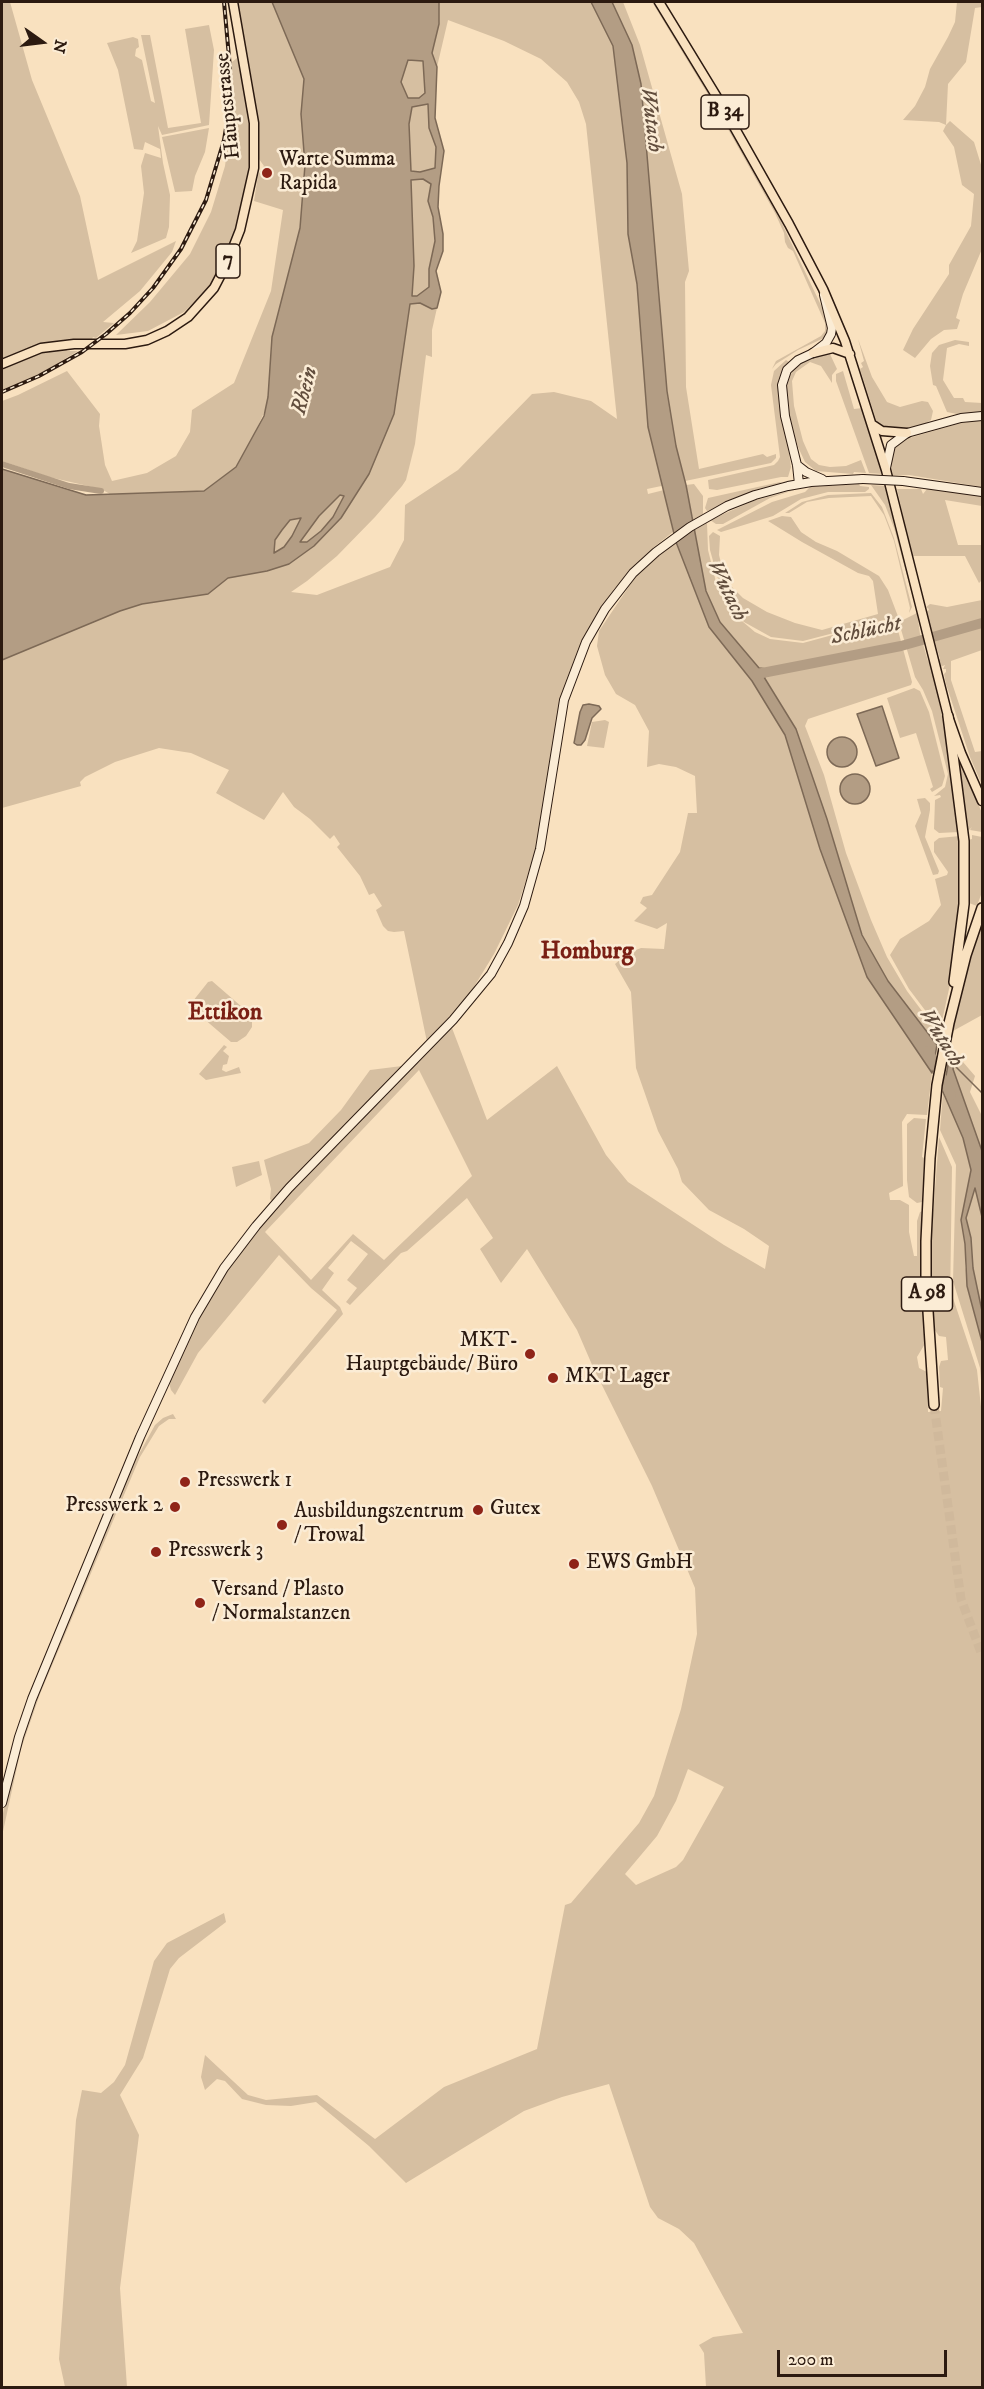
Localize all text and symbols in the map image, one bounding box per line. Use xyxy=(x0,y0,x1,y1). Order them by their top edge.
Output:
north arrow xyxy=(12,12,72,72)
text: N xyxy=(48,38,71,55)
street label: Hauptstrasse xyxy=(211,51,247,161)
water label: Wutach xyxy=(633,86,667,154)
road number: B 34 xyxy=(701,95,749,129)
place label: Warte Summa Rapida xyxy=(279,148,395,198)
marker: Warte Summa Rapida xyxy=(260,166,274,180)
road number: 7 xyxy=(216,244,240,278)
water label: Rhein xyxy=(287,364,325,418)
water label: Wutach xyxy=(700,556,752,626)
water label: Schlücht xyxy=(829,612,903,652)
district label: Homburg xyxy=(541,939,633,967)
district label: Ettikon xyxy=(188,1000,262,1028)
water label: Wutach xyxy=(912,1003,968,1073)
road number: A 98 xyxy=(902,1277,952,1311)
place label: MKT- Hauptgebäude/ Büro xyxy=(345,1329,518,1379)
marker: MKT- Hauptgebäude/ Büro xyxy=(523,1347,537,1361)
place label: MKT Lager xyxy=(565,1365,670,1391)
marker: MKT Lager xyxy=(546,1371,560,1385)
place label: Presswerk 1 xyxy=(197,1469,292,1495)
marker: Presswerk 1 xyxy=(178,1475,192,1489)
place label: Presswerk 2 xyxy=(65,1494,163,1520)
place label: Gutex xyxy=(490,1497,541,1523)
marker: Presswerk 2 xyxy=(168,1500,182,1514)
place label: Ausbildungszentrum / Trowal xyxy=(294,1500,464,1550)
marker: Gutex xyxy=(471,1503,485,1517)
marker: Ausbildungszentrum / Trowal xyxy=(275,1518,289,1532)
place label: Presswerk 3 xyxy=(168,1539,263,1565)
marker: Presswerk 3 xyxy=(149,1545,163,1559)
place label: EWS GmbH xyxy=(586,1551,693,1577)
marker: EWS GmbH xyxy=(567,1557,581,1571)
place label: Versand / Plasto / Normalstanzen xyxy=(212,1578,350,1628)
marker: Versand / Plasto / Normalstanzen xyxy=(193,1596,207,1610)
scale bar xyxy=(780,2338,950,2376)
text: 200 m xyxy=(788,2349,834,2371)

